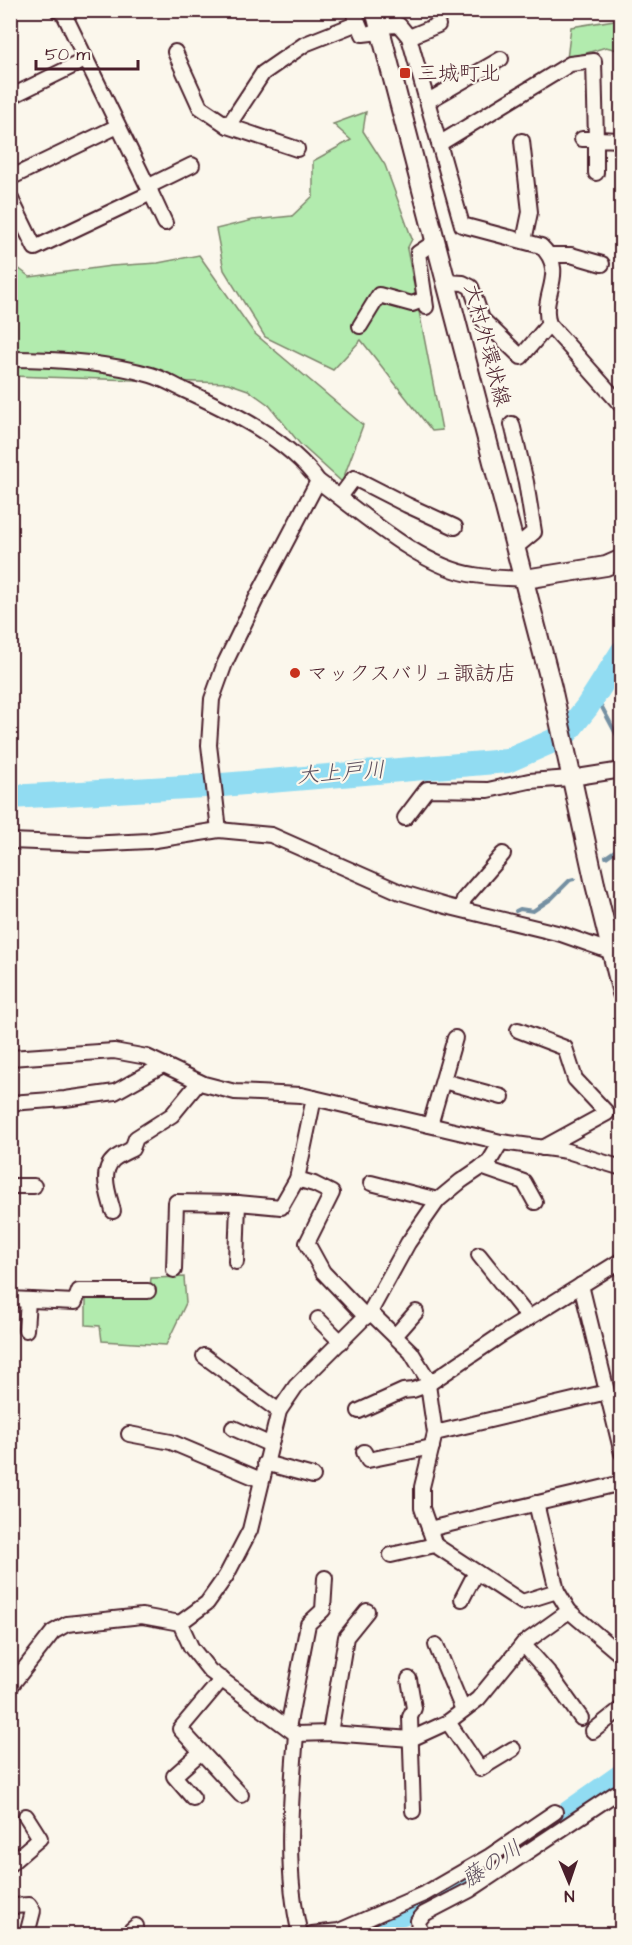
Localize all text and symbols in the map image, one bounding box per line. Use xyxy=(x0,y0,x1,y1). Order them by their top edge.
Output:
scale bar xyxy=(36,33,138,71)
text: 50 m xyxy=(45,42,90,67)
place label: 三城町北 xyxy=(417,59,501,88)
marker: 三城町北 xyxy=(398,66,412,80)
street label: 大村外環状線 xyxy=(457,280,517,410)
place label: マックスバリュ諏訪店 xyxy=(307,659,517,688)
marker: マックスバリュ諏訪店 xyxy=(288,666,302,680)
water label: 大上戸川 xyxy=(296,754,386,792)
water label: 藤の川 xyxy=(456,1833,528,1895)
north arrow xyxy=(539,1852,599,1912)
text: N xyxy=(564,1885,575,1907)

